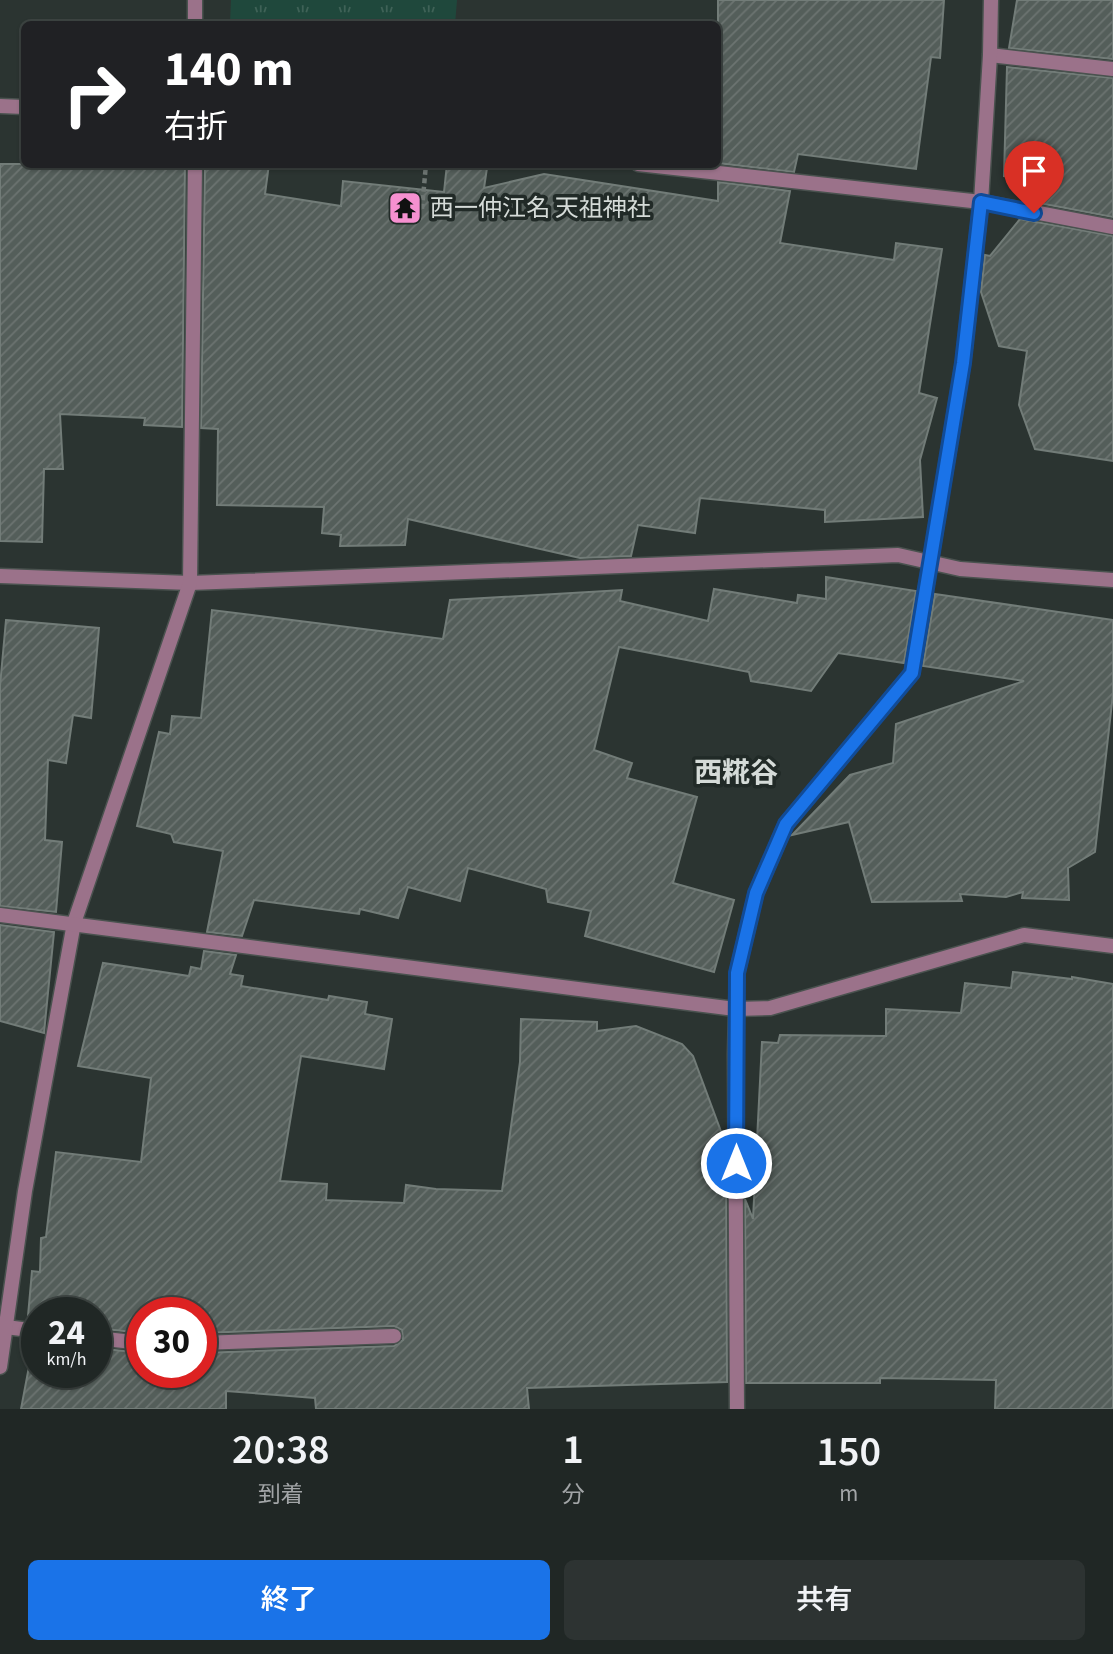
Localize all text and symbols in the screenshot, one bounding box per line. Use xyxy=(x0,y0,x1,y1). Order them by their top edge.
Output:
text: 140 m xyxy=(164,35,293,105)
icon: right xyxy=(49,49,140,140)
text: 右折 xyxy=(164,104,228,150)
pin xyxy=(1004,141,1064,213)
icon: arrive xyxy=(1015,152,1053,190)
temple icon: 西一仲江名 天祖神社 xyxy=(386,189,424,227)
place label: 西一仲江名 天祖神社 xyxy=(430,191,651,226)
district label: 西糀谷 xyxy=(694,753,778,793)
position arrow xyxy=(699,1126,773,1200)
speed limit sign: 30 xyxy=(126,1297,217,1388)
text: 24 xyxy=(48,1308,85,1358)
text: km/h xyxy=(47,1347,86,1372)
text: 20:38 xyxy=(232,1420,330,1480)
text: 1 xyxy=(562,1420,584,1480)
text: 150 xyxy=(816,1422,881,1482)
text: m xyxy=(839,1477,858,1510)
text: 到着 xyxy=(258,1478,304,1511)
text: 分 xyxy=(562,1478,585,1511)
button: 終了 xyxy=(28,1560,550,1640)
button: 共有 xyxy=(564,1560,1085,1640)

